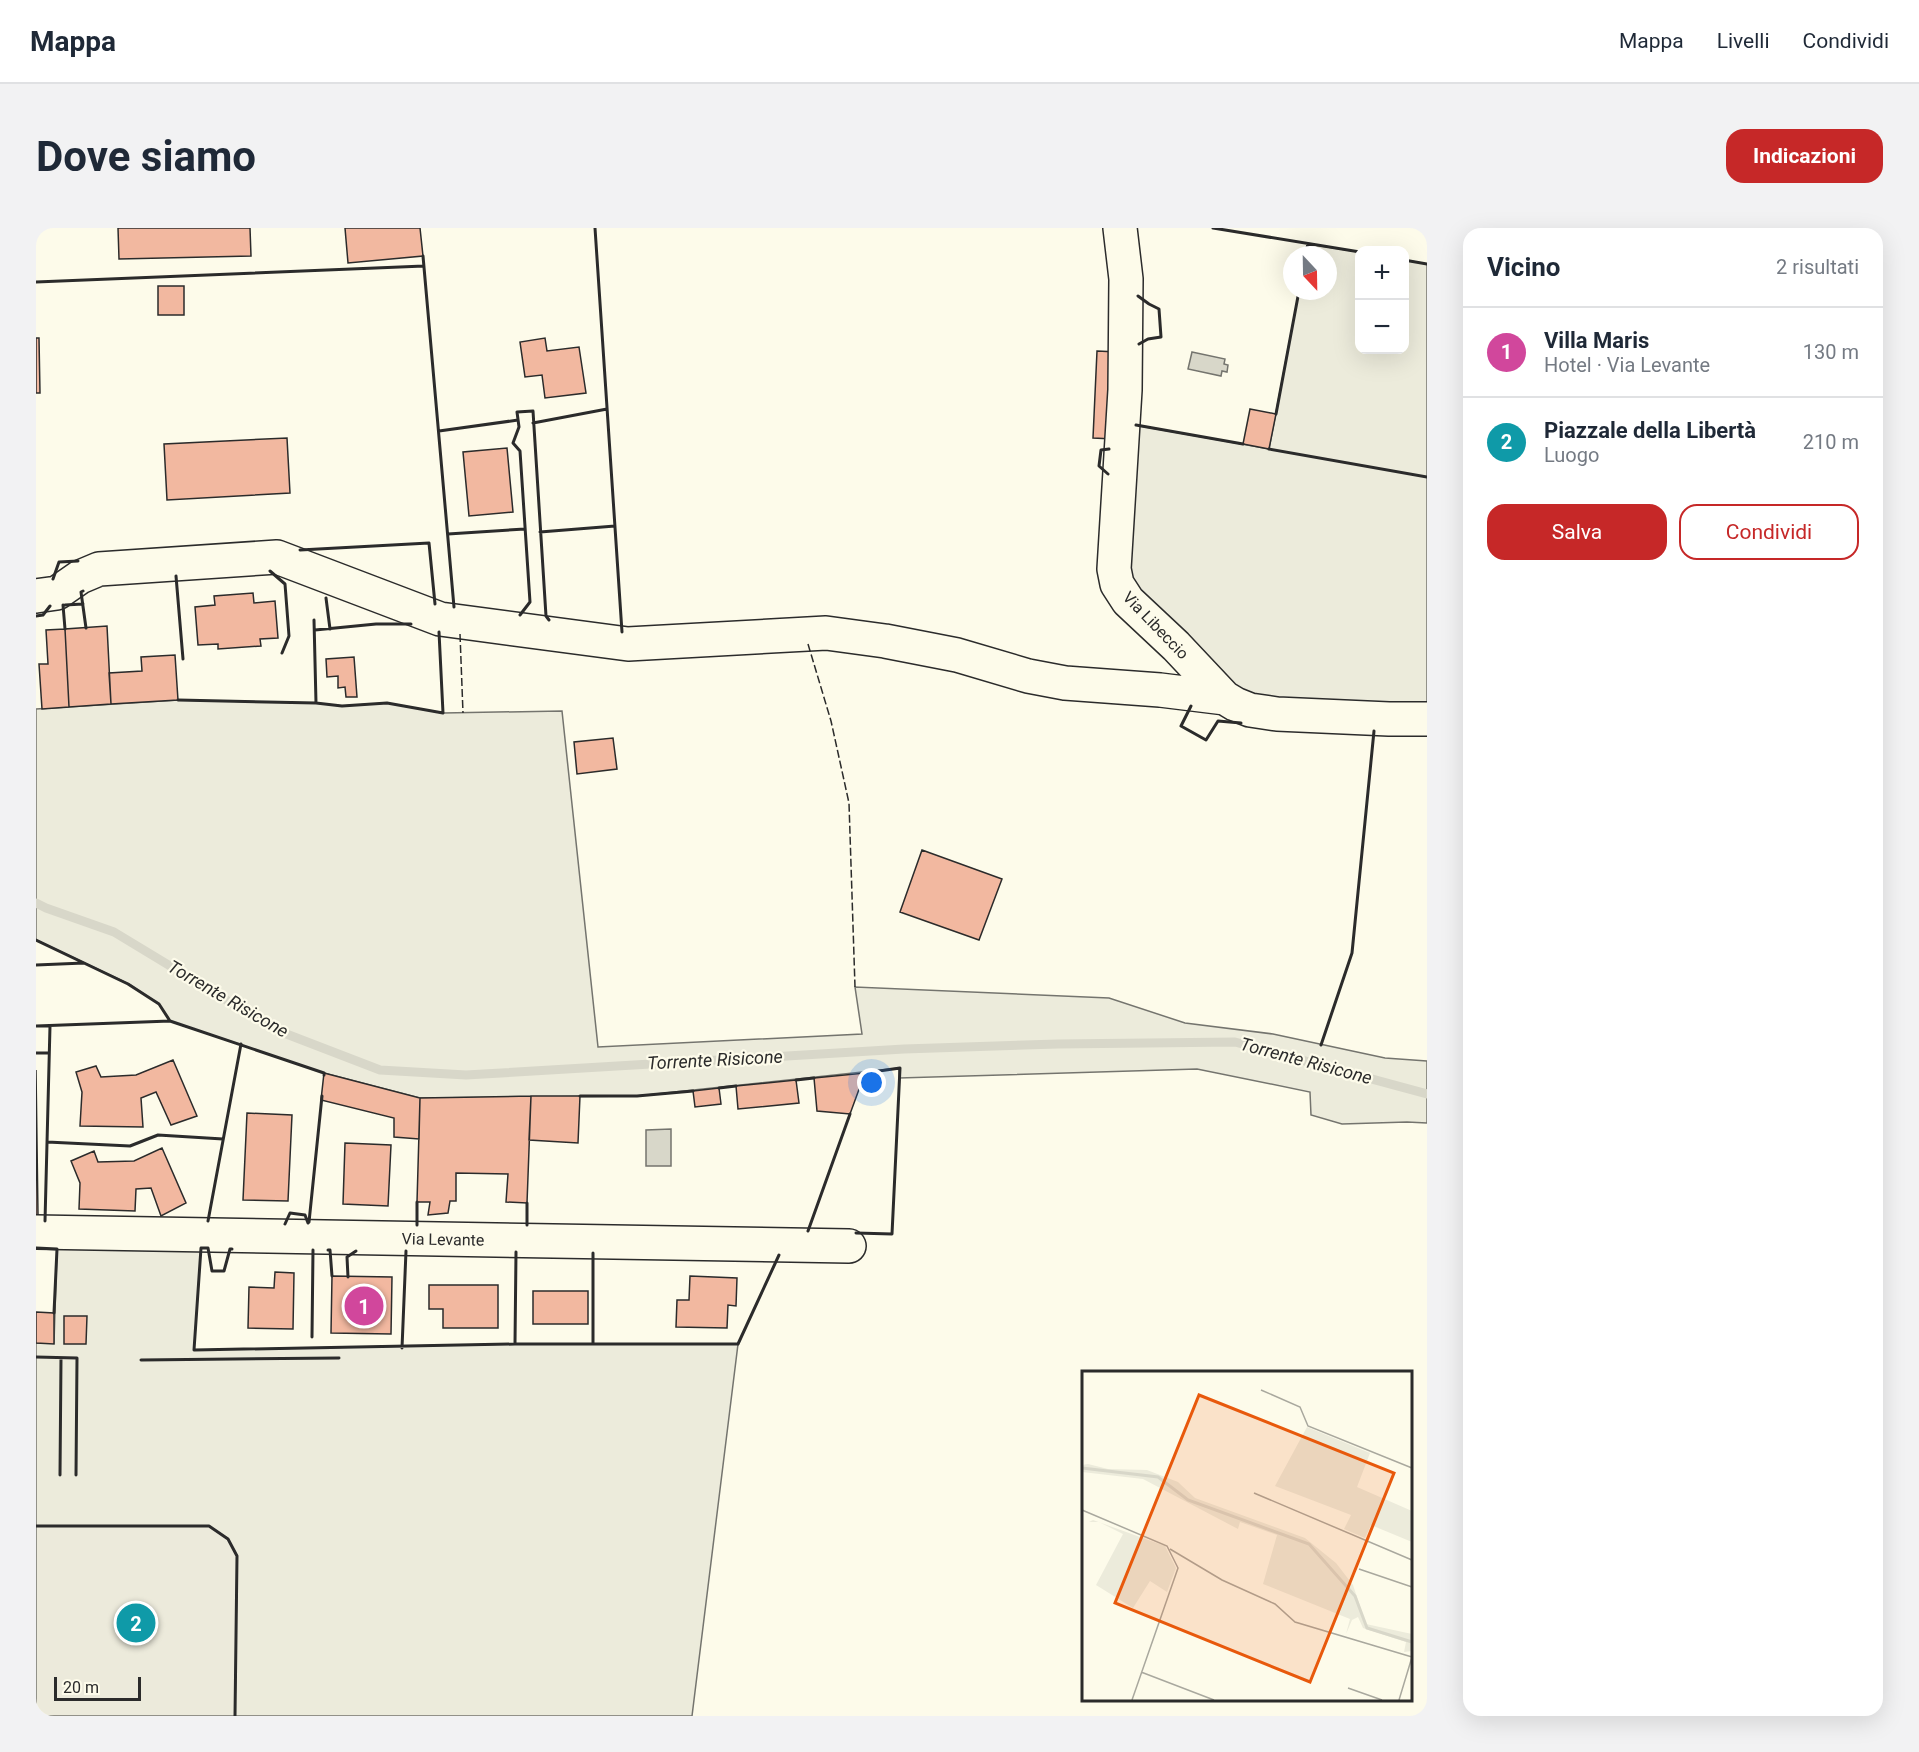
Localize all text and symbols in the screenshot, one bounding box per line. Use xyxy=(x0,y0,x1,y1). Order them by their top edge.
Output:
text: Mappa xyxy=(30,25,116,58)
text: Mappa xyxy=(1619,29,1684,53)
text: Livelli xyxy=(1717,29,1770,53)
text: Condividi xyxy=(1803,29,1889,53)
button: Indicazioni xyxy=(1726,129,1883,183)
text: Dove siamo xyxy=(36,132,256,181)
north arrow xyxy=(1283,246,1337,300)
map controls xyxy=(1355,246,1409,354)
button: + xyxy=(1355,246,1409,300)
text: Vicino xyxy=(1487,252,1561,282)
text: 2 risultati xyxy=(1776,255,1859,279)
button: − xyxy=(1355,300,1409,354)
text: Villa Maris xyxy=(1544,328,1649,353)
text: 1 xyxy=(1501,340,1512,364)
text: 130 m xyxy=(1803,340,1859,364)
text: Hotel · Via Levante xyxy=(1544,353,1710,377)
text: Piazzale della Libertà xyxy=(1544,418,1756,443)
text: 2 xyxy=(1501,430,1512,454)
text: 210 m xyxy=(1803,430,1859,454)
text: Luogo xyxy=(1544,443,1599,467)
button: Salva xyxy=(1487,504,1667,560)
button: Condividi xyxy=(1679,504,1859,560)
street label: Via Libeccio xyxy=(1119,588,1193,663)
water label: Torrente Risicone xyxy=(164,956,292,1042)
water label: Torrente Risicone xyxy=(1238,1033,1374,1088)
water label: Torrente Risicone xyxy=(647,1045,783,1074)
your location xyxy=(857,1068,886,1097)
street label: Via Levante xyxy=(402,1229,484,1250)
pin: 1 xyxy=(344,1284,384,1328)
inset map xyxy=(1082,1371,1412,1701)
pin: 2 xyxy=(116,1600,156,1646)
scale bar xyxy=(54,1674,141,1702)
text: 20 m xyxy=(63,1678,99,1697)

